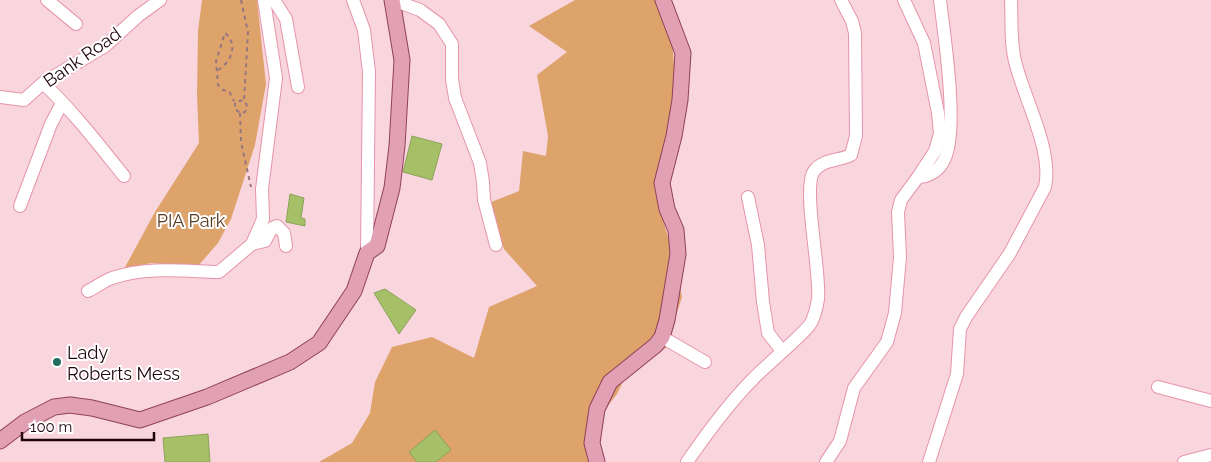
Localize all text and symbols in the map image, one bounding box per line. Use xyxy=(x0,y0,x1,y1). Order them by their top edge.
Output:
street label: Bank Road xyxy=(39,23,125,91)
park label: PIA Park xyxy=(157,210,226,231)
place label: Lady Roberts Mess xyxy=(67,342,180,384)
marker: Lady Roberts Mess xyxy=(51,356,63,368)
scale bar xyxy=(22,410,155,442)
text: 100 m xyxy=(30,418,72,436)

